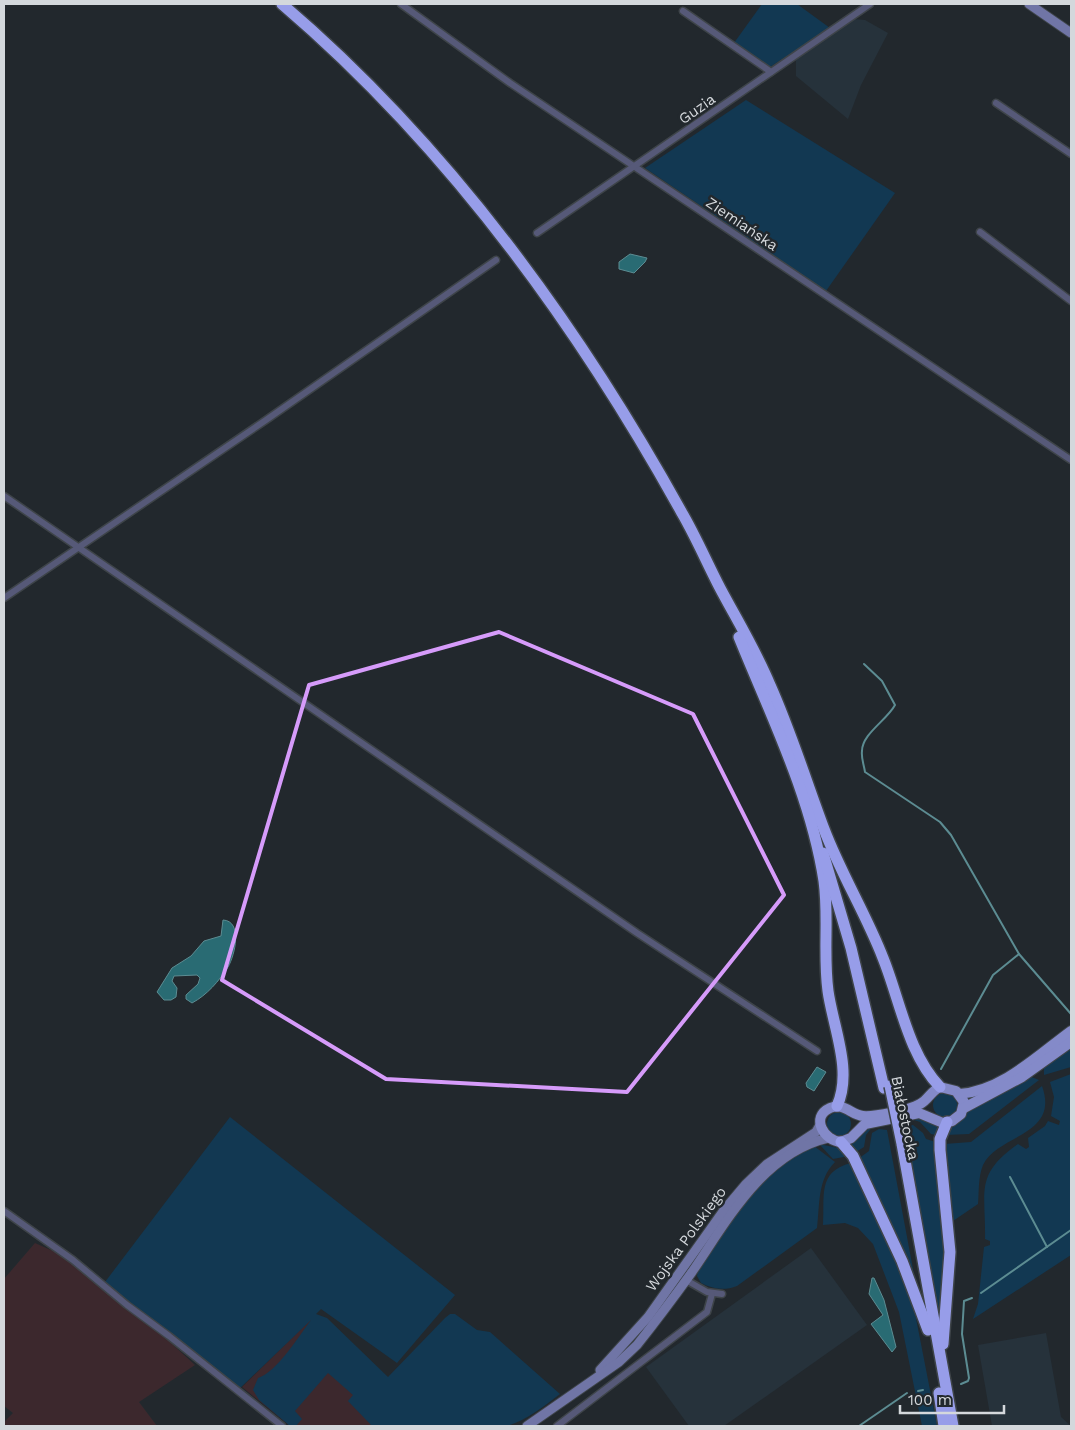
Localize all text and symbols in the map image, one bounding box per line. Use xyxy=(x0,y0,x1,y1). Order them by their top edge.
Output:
street label: Guzia xyxy=(675,90,719,128)
street label: Ziemiańska xyxy=(703,193,782,255)
street label: Białostocka xyxy=(887,1074,923,1162)
street label: Wojska Polskiego xyxy=(642,1183,730,1295)
scale bar xyxy=(900,1382,1004,1414)
text: 100 m xyxy=(908,1391,952,1409)

